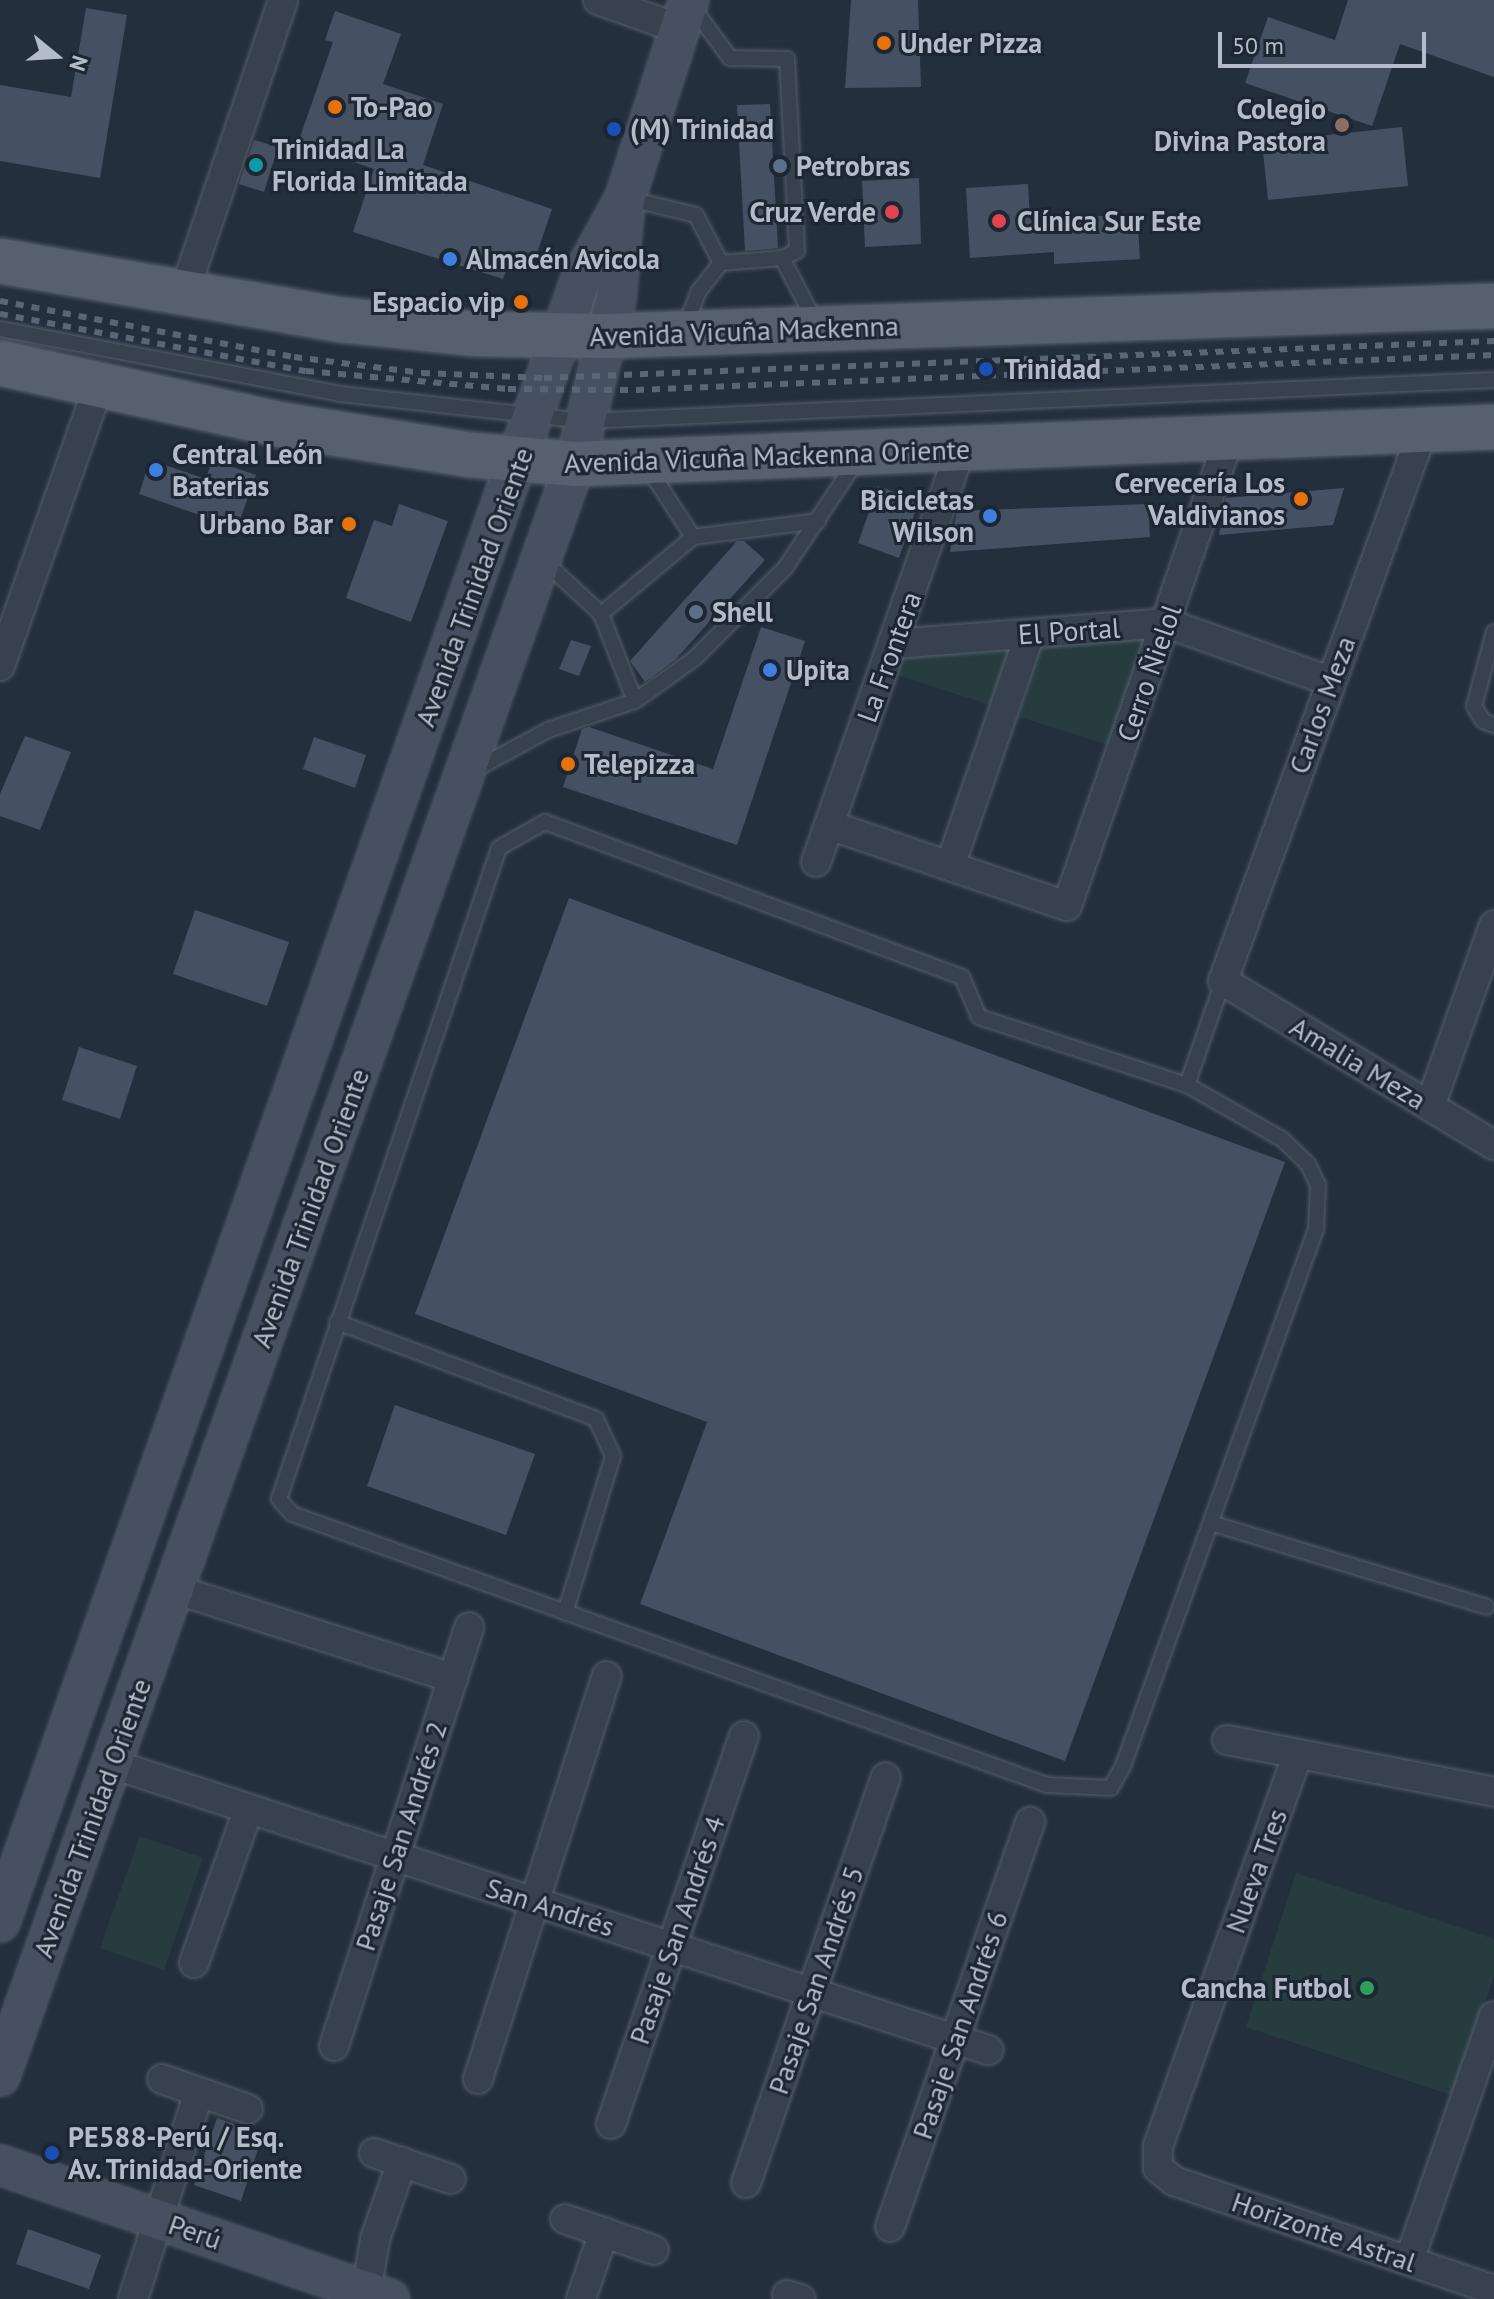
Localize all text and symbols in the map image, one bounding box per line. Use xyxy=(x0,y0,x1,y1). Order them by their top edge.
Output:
north arrow xyxy=(16,16,96,96)
scale bar xyxy=(1222,16,1430,66)
place label: Under Pizza xyxy=(900,26,1042,60)
text: 50 m xyxy=(1232,30,1284,61)
marker: Under Pizza xyxy=(875,34,893,52)
text: N xyxy=(63,52,94,75)
place label: To-Pao xyxy=(351,90,433,124)
place label: Colegio Divina Pastora xyxy=(1154,92,1326,158)
marker: To-Pao xyxy=(326,98,344,116)
place label: (M) Trinidad xyxy=(630,112,775,146)
marker: Colegio Divina Pastora xyxy=(1333,116,1351,134)
marker: (M) Trinidad xyxy=(605,120,623,138)
place label: Trinidad La Florida Limitada xyxy=(272,132,468,198)
place label: Petrobras xyxy=(796,149,910,183)
marker: Trinidad La Florida Limitada xyxy=(247,156,265,174)
marker: Petrobras xyxy=(771,157,789,175)
place label: Cruz Verde xyxy=(748,195,876,229)
marker: Cruz Verde xyxy=(883,203,901,221)
place label: Clínica Sur Este xyxy=(1017,204,1201,238)
marker: Clínica Sur Este xyxy=(988,210,1010,232)
place label: Almacén Avicola xyxy=(466,242,661,276)
marker: Almacén Avicola xyxy=(441,250,459,268)
place label: Espacio vip xyxy=(372,285,505,319)
marker: Espacio vip xyxy=(512,293,530,311)
street label: Avenida Vicuña Mackenna xyxy=(588,309,900,353)
place label: Trinidad xyxy=(1004,352,1101,386)
marker: Trinidad xyxy=(975,358,997,380)
street label: Avenida Vicuña Mackenna Oriente xyxy=(563,432,971,480)
place label: Central León Baterias xyxy=(172,437,323,503)
street label: Avenida Trinidad Oriente xyxy=(408,443,540,731)
marker: Central León Baterias xyxy=(147,461,165,479)
place label: Cervecería Los Valdivianos xyxy=(1115,466,1285,532)
place label: Bicicletas Wilson xyxy=(860,483,974,549)
marker: Cervecería Los Valdivianos xyxy=(1292,490,1310,508)
place label: Urbano Bar xyxy=(199,507,333,541)
marker: Bicicletas Wilson xyxy=(981,507,999,525)
marker: Urbano Bar xyxy=(340,515,358,533)
street label: La Frontera xyxy=(850,587,928,727)
place label: Shell xyxy=(712,595,773,629)
street label: Cerro Ñielol xyxy=(1110,600,1188,746)
marker: Shell xyxy=(687,603,705,621)
street label: El Portal xyxy=(1017,611,1121,651)
street label: Carlos Meza xyxy=(1282,632,1362,778)
place label: Upita xyxy=(786,653,850,687)
marker: Upita xyxy=(761,661,779,679)
place label: Telepizza xyxy=(584,747,695,781)
marker: Telepizza xyxy=(559,755,577,773)
street label: Amalia Meza xyxy=(1284,1009,1432,1117)
street label: Avenida Trinidad Oriente xyxy=(244,1064,376,1352)
street label: Avenida Trinidad Oriente xyxy=(26,1674,158,1962)
street label: Pasaje San Andrés 2 xyxy=(348,1717,454,1955)
street label: Nueva Tres xyxy=(1218,1804,1294,1938)
street label: Pasaje San Andrés 4 xyxy=(622,1811,732,2049)
street label: Pasaje San Andrés 5 xyxy=(761,1861,871,2099)
street label: San Andrés xyxy=(481,1870,619,1944)
street label: Pasaje San Andrés 6 xyxy=(905,1906,1015,2144)
place label: Cancha Futbol xyxy=(1181,1971,1351,2005)
marker: Cancha Futbol xyxy=(1358,1979,1376,1997)
place label: PE588-Perú / Esq. Av. Trinidad-Oriente xyxy=(68,2120,305,2186)
marker: PE588-Perú / Esq. Av. Trinidad-Oriente xyxy=(43,2144,61,2162)
street label: Horizonte Astral xyxy=(1227,2185,1421,2279)
street label: Perú xyxy=(164,2207,226,2257)

